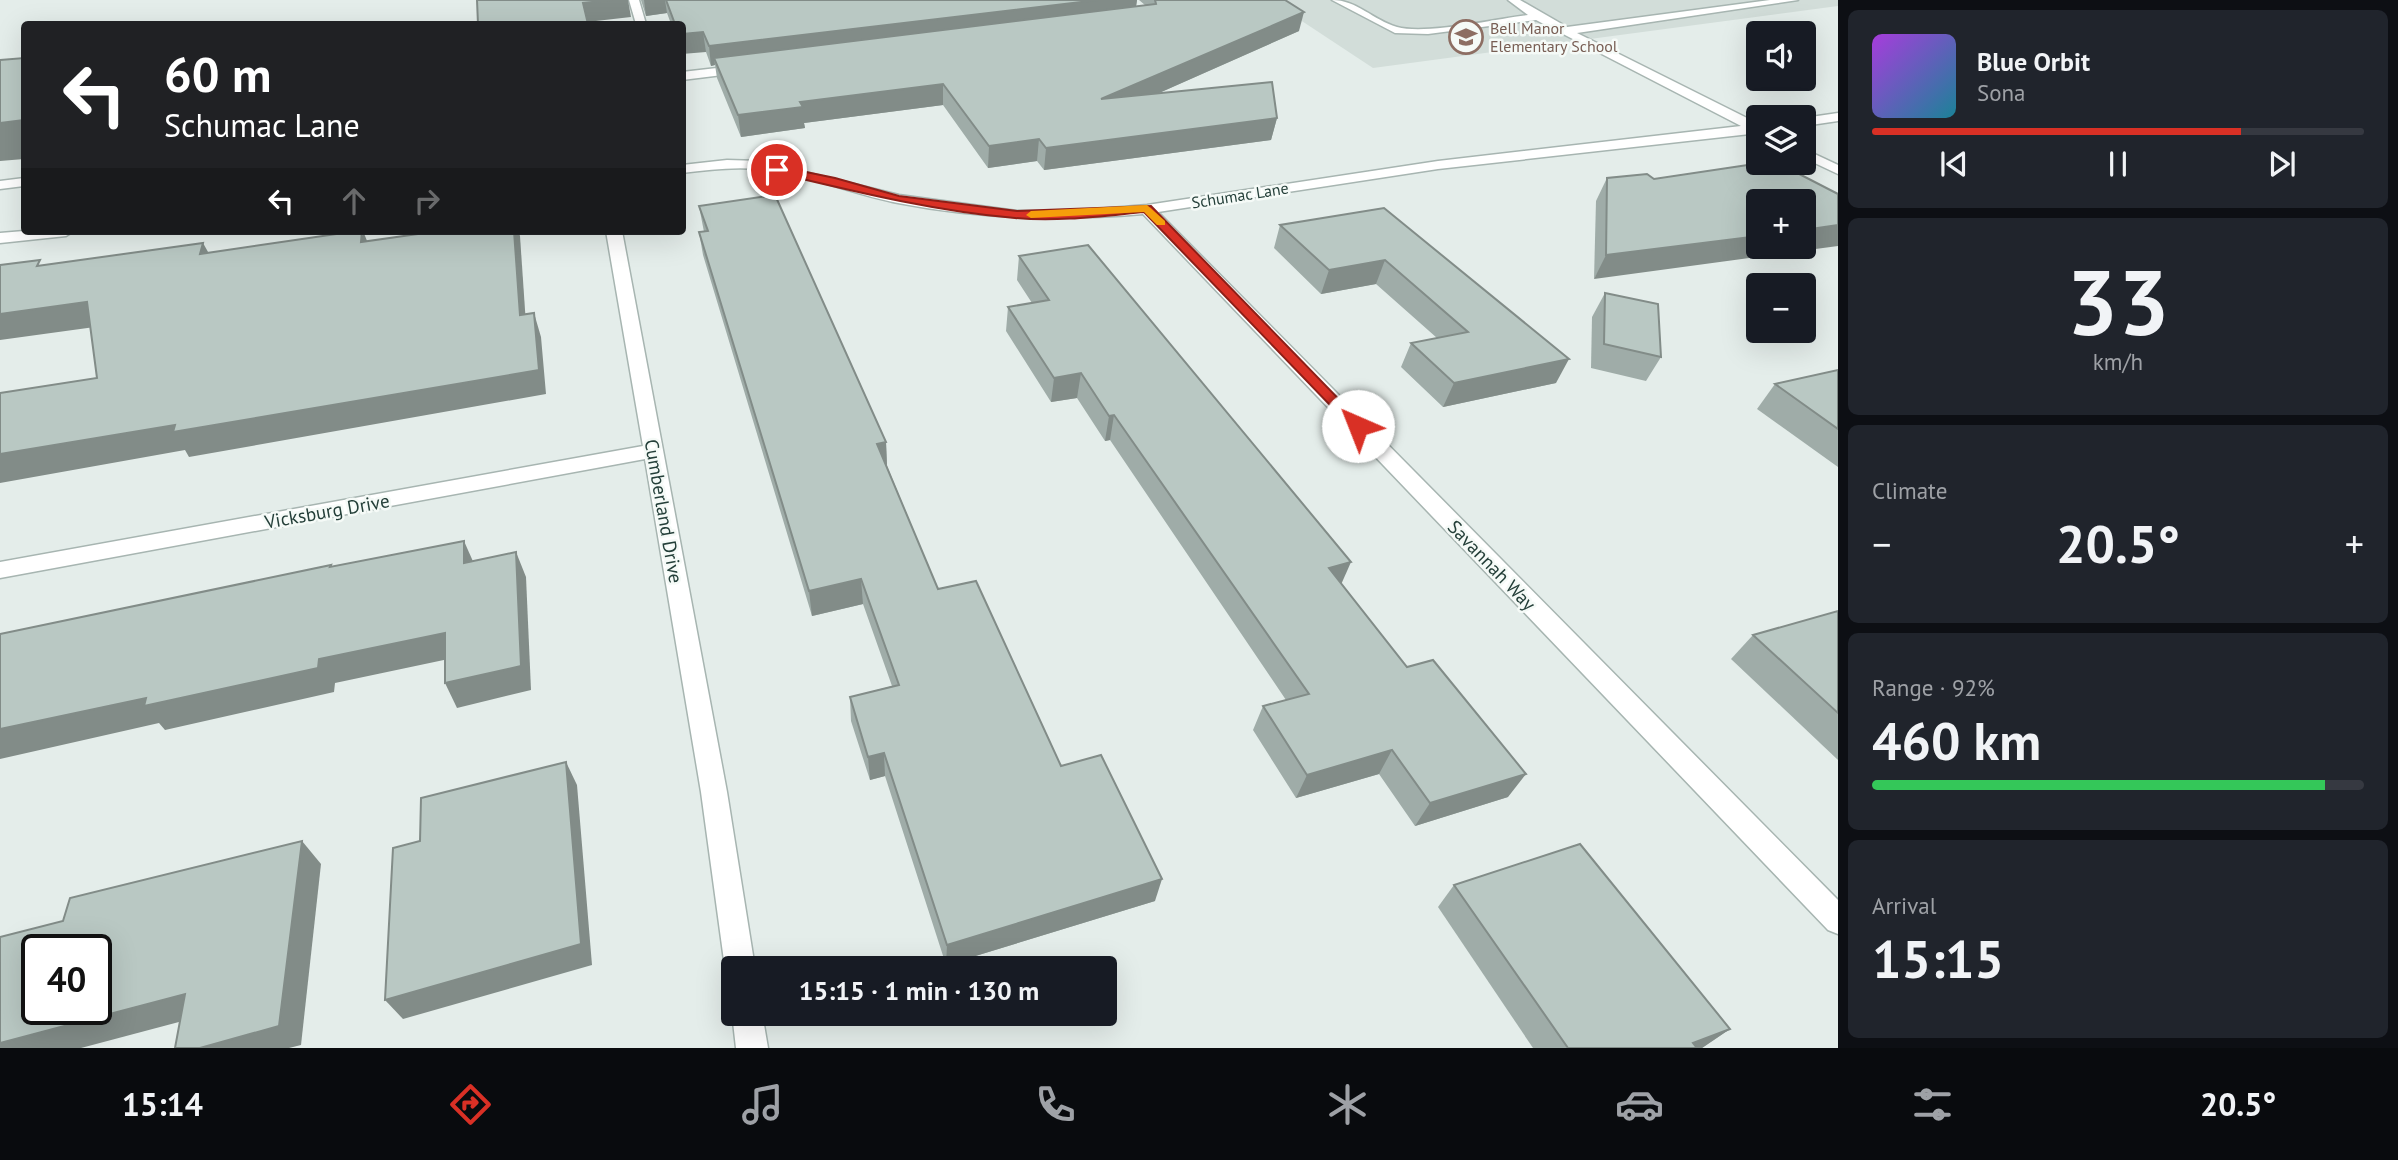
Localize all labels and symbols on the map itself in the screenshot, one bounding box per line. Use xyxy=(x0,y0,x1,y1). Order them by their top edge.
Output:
school or university icon: Bell Manor Elementary School xyxy=(1447,18,1485,56)
place label: Bell Manor Elementary School xyxy=(1490,18,1618,56)
pin xyxy=(747,140,807,200)
street label: Schumac Lane xyxy=(1190,177,1290,213)
position arrow xyxy=(1321,389,1395,463)
street label: Cumberland Drive xyxy=(640,437,688,585)
street label: Vicksburg Drive xyxy=(262,488,391,534)
street label: Savannah Way xyxy=(1443,515,1541,615)
speed limit sign: 40 xyxy=(21,934,112,1025)

